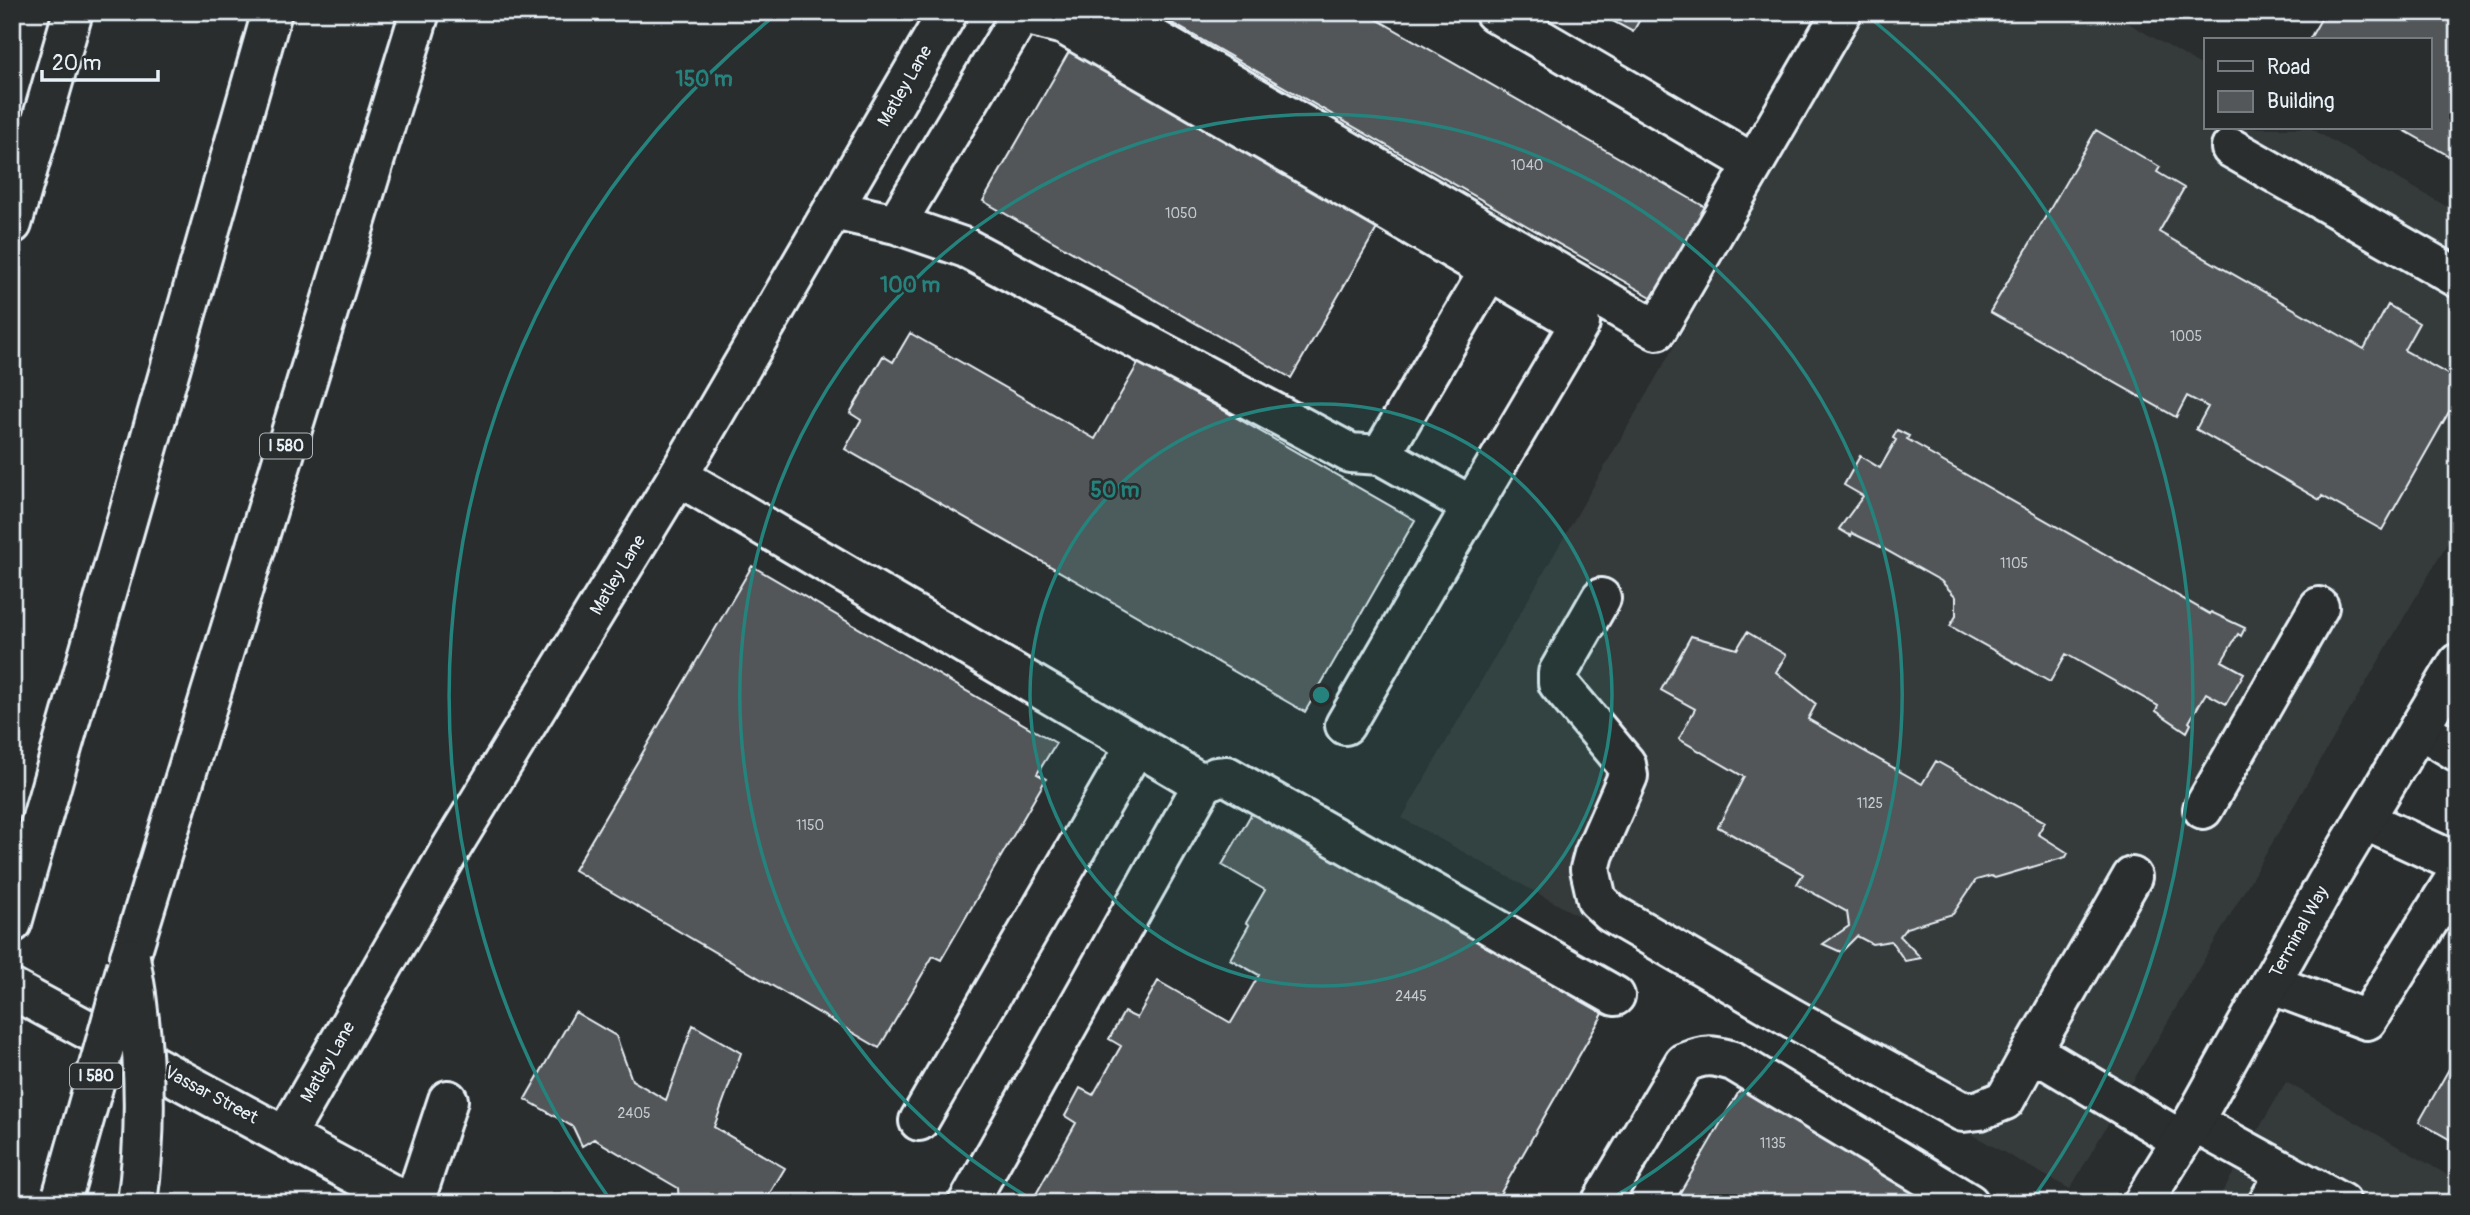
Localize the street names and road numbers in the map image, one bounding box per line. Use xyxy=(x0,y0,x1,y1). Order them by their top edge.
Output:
street label: Matley Lane xyxy=(873,41,937,131)
road number: I 580 xyxy=(260,434,312,458)
street label: Matley Lane xyxy=(585,530,651,619)
street label: Terminal Way xyxy=(2264,882,2334,982)
street label: Matley Lane xyxy=(296,1017,360,1107)
street label: Vassar Street xyxy=(160,1061,262,1130)
road number: I 580 xyxy=(70,1064,122,1088)

